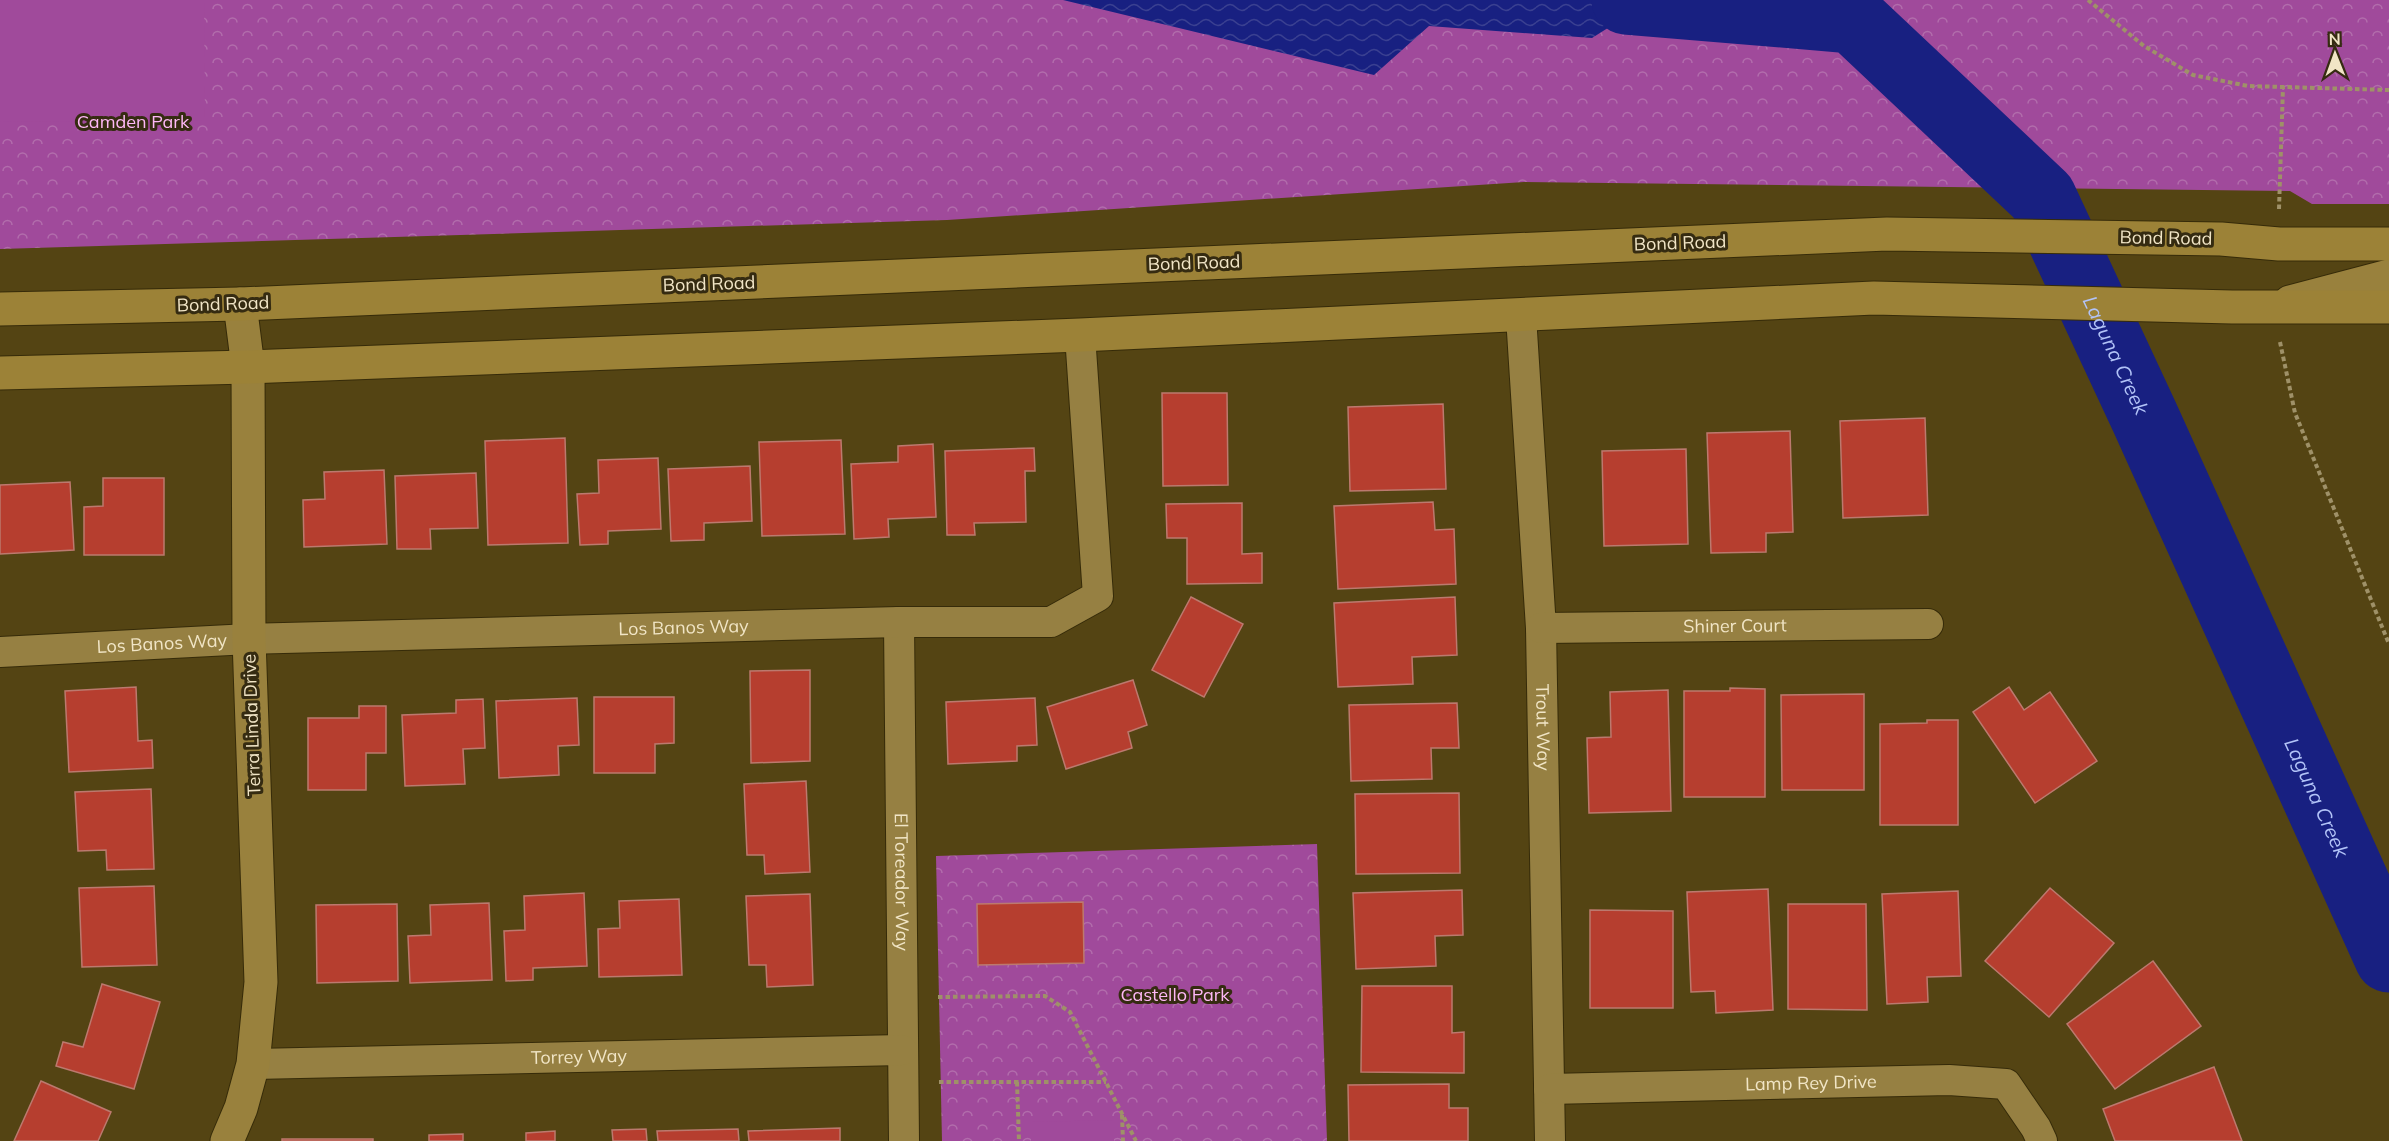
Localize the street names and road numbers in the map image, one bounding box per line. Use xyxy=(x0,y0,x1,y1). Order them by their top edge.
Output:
street label: Bond Road xyxy=(2119,225,2213,250)
street label: Bond Road xyxy=(1633,229,1727,256)
street label: Bond Road xyxy=(1147,249,1241,276)
street label: Bond Road xyxy=(662,270,756,297)
street label: Bond Road xyxy=(176,290,270,317)
street label: Shiner Court xyxy=(1683,613,1787,638)
street label: Los Banos Way xyxy=(618,614,749,640)
street label: Los Banos Way xyxy=(96,628,228,658)
street label: Terra Linda Drive xyxy=(238,654,265,796)
street label: Trout Way xyxy=(1531,684,1556,771)
street label: El Toreador Way xyxy=(890,813,914,952)
street label: Torrey Way xyxy=(531,1044,628,1069)
street label: Lamp Rey Drive xyxy=(1745,1070,1877,1096)

